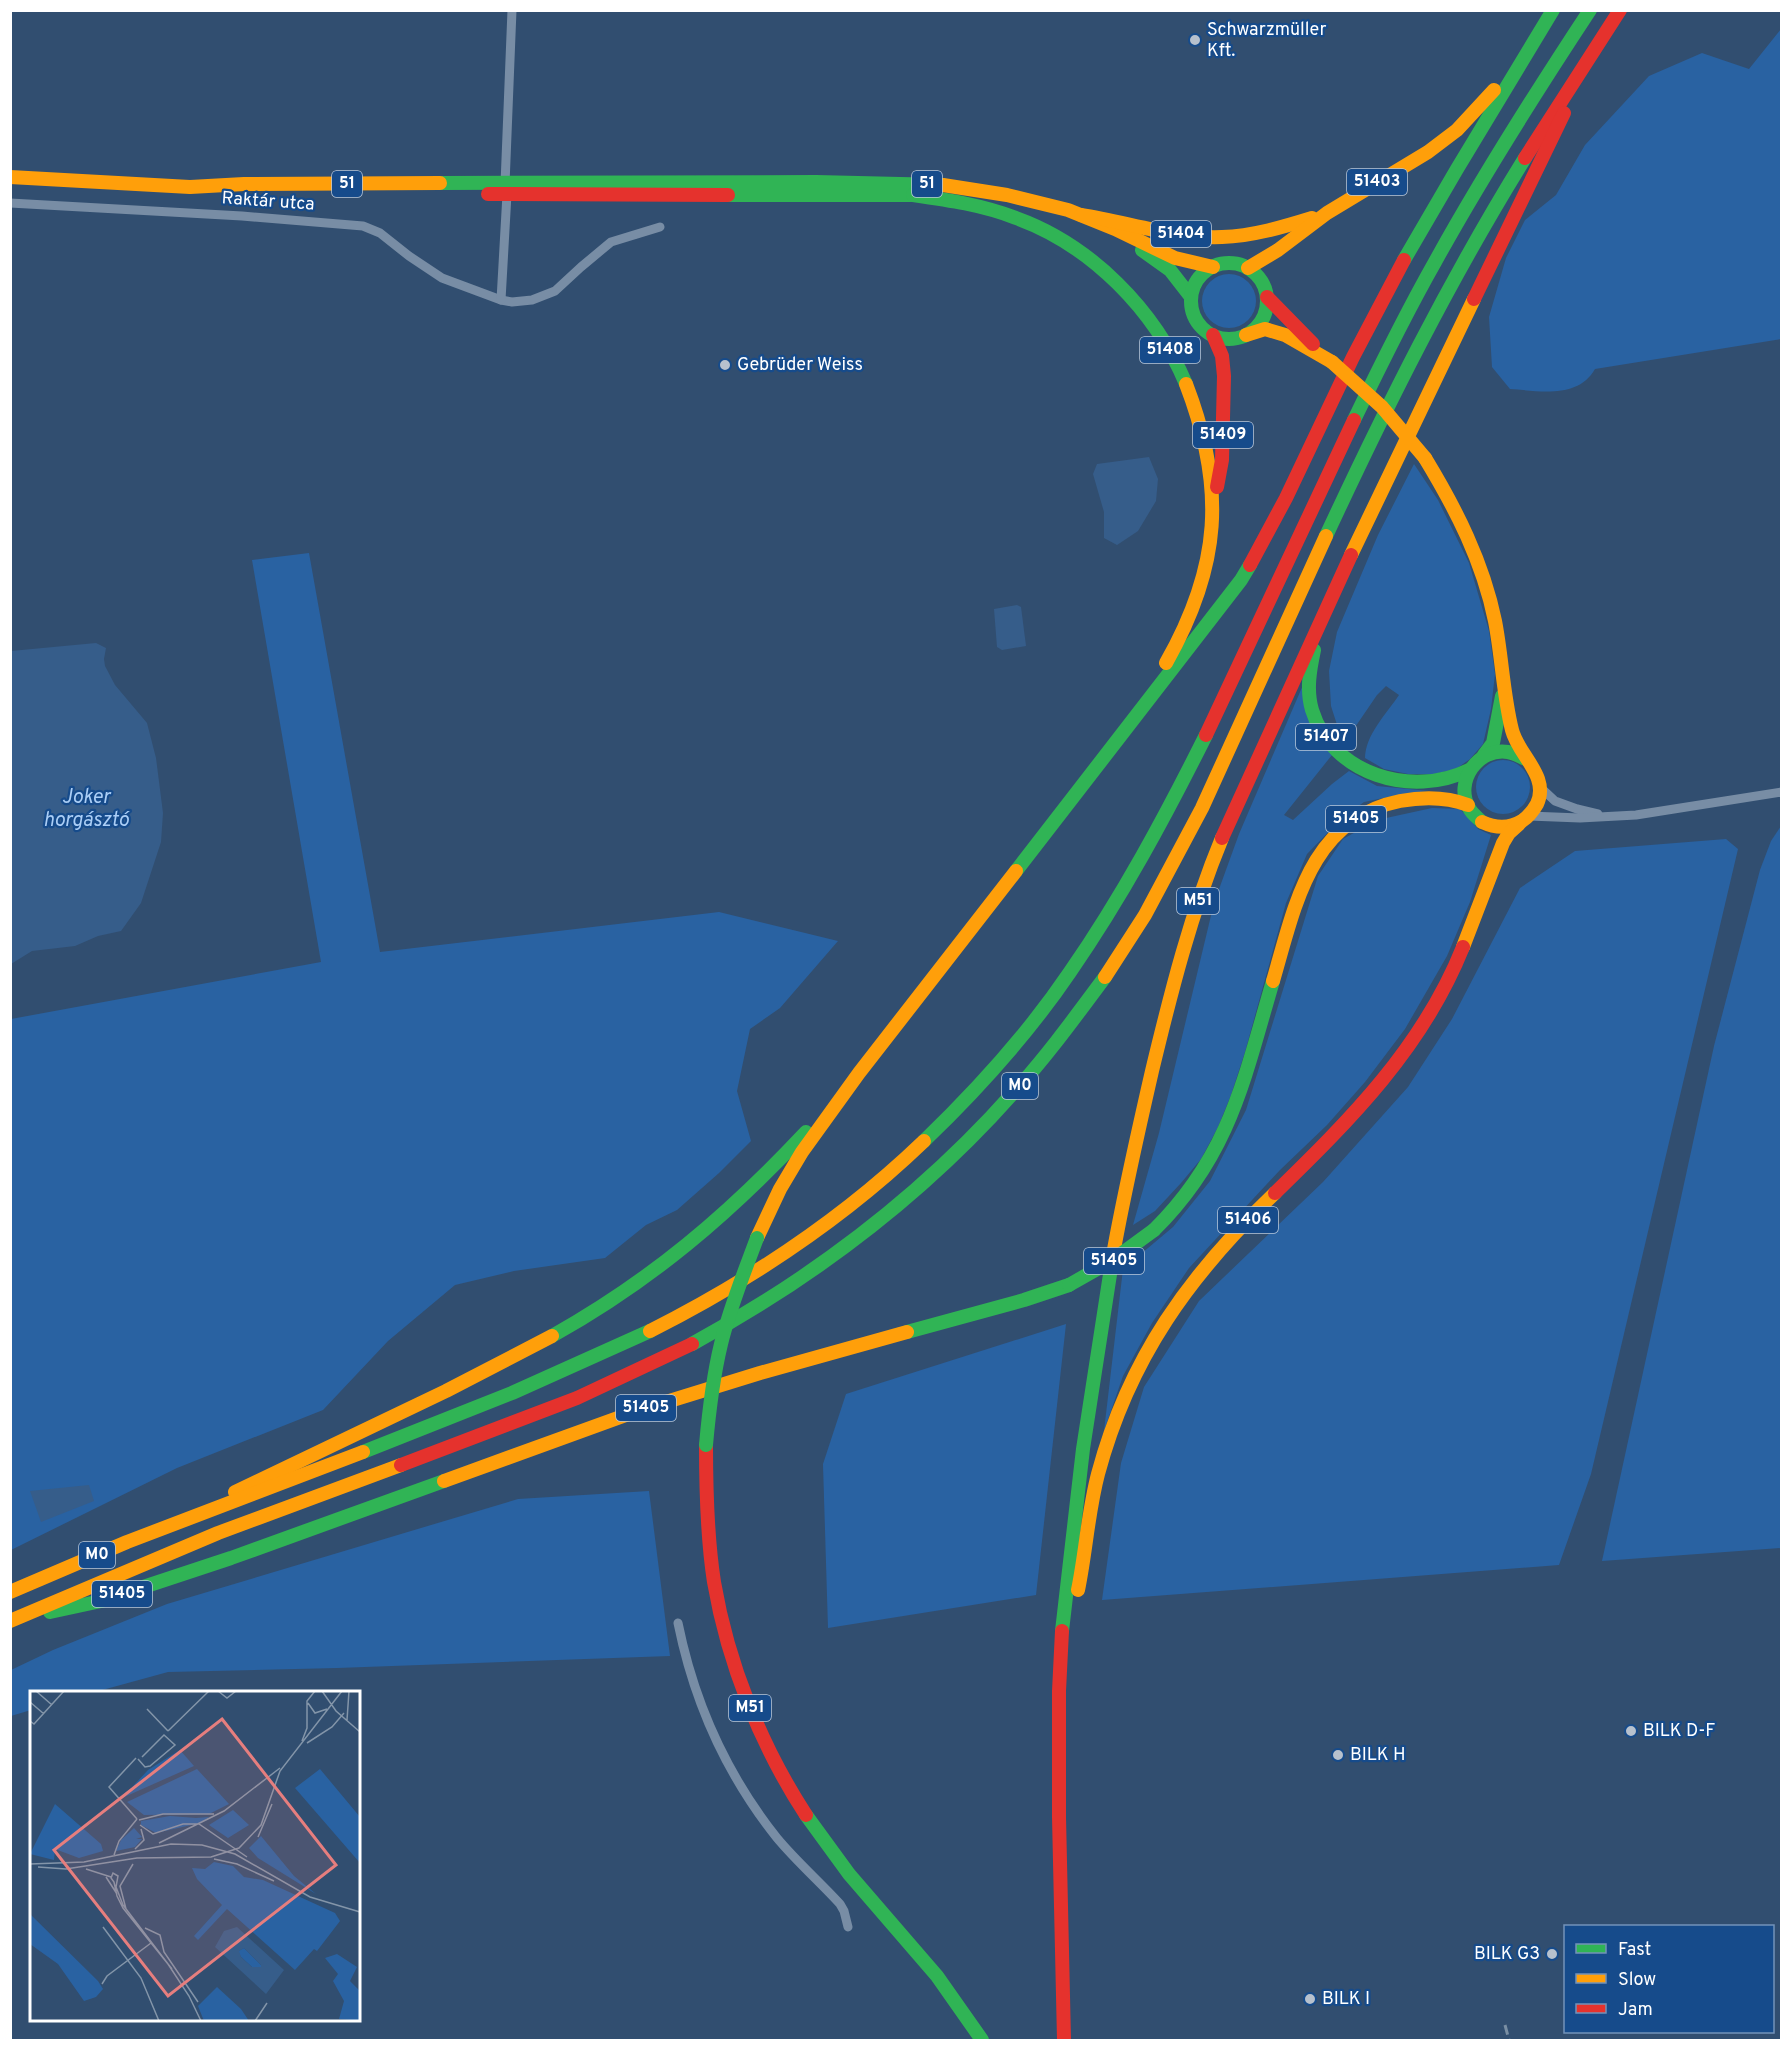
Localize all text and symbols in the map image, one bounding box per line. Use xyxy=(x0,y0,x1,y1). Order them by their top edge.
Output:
place label: Schwarzmüller Kft. xyxy=(1207,19,1326,63)
marker: Schwarzmüller Kft. xyxy=(1188,33,1202,47)
road number: 51403 xyxy=(1347,169,1407,195)
road number: 51 xyxy=(332,171,362,197)
road number: 51 xyxy=(912,171,942,197)
street label: Raktár utca xyxy=(221,187,315,217)
road number: 51404 xyxy=(1151,221,1211,247)
road number: 51408 xyxy=(1140,337,1200,363)
place label: Gebrüder Weiss xyxy=(737,354,863,377)
marker: Gebrüder Weiss xyxy=(718,358,732,372)
road number: 51409 xyxy=(1193,422,1253,448)
road number: 51407 xyxy=(1296,724,1356,750)
water label: Joker horgásztó xyxy=(43,785,130,834)
road number: 51405 xyxy=(1326,806,1386,832)
road number: M51 xyxy=(1177,888,1219,914)
road number: M0 xyxy=(1002,1073,1038,1099)
road number: 51406 xyxy=(1218,1207,1278,1233)
road number: 51405 xyxy=(1084,1248,1144,1274)
road number: 51405 xyxy=(616,1395,676,1421)
road number: M0 xyxy=(79,1542,115,1568)
road number: 51405 xyxy=(92,1581,152,1607)
inset map xyxy=(30,1691,360,2021)
road number: M51 xyxy=(729,1695,771,1721)
place label: BILK D-F xyxy=(1643,1720,1715,1743)
marker: BILK D-F xyxy=(1624,1724,1638,1738)
place label: BILK H xyxy=(1350,1744,1406,1767)
marker: BILK H xyxy=(1331,1748,1345,1762)
legend xyxy=(1564,1925,1774,2033)
text: Fast xyxy=(1618,1939,1651,1962)
place label: BILK G3 xyxy=(1474,1943,1540,1966)
marker: BILK G3 xyxy=(1545,1947,1559,1961)
text: Slow xyxy=(1618,1969,1656,1992)
place label: BILK I xyxy=(1322,1988,1370,2011)
marker: BILK I xyxy=(1303,1992,1317,2006)
text: Jam xyxy=(1618,1999,1653,2022)

